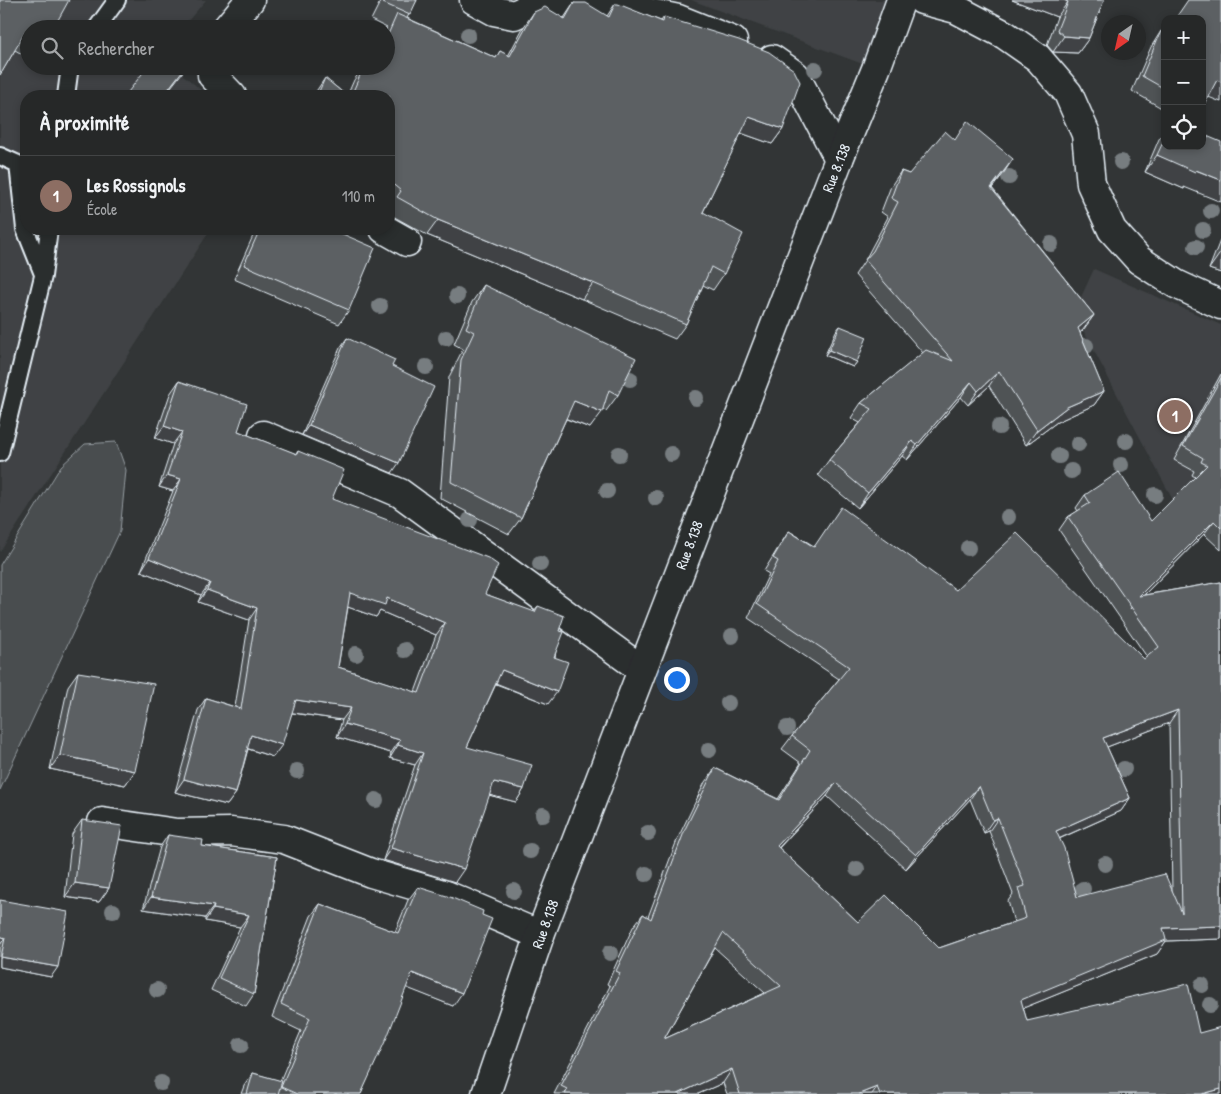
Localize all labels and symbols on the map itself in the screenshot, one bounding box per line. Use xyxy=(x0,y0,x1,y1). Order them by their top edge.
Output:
north arrow xyxy=(1101,15,1146,60)
street label: Rue 8.138 xyxy=(817,141,855,195)
pin: 1 xyxy=(1159,397,1191,435)
street label: Rue 8.138 xyxy=(670,518,708,572)
your location xyxy=(664,667,690,693)
street label: Rue 8.138 xyxy=(526,897,564,951)

